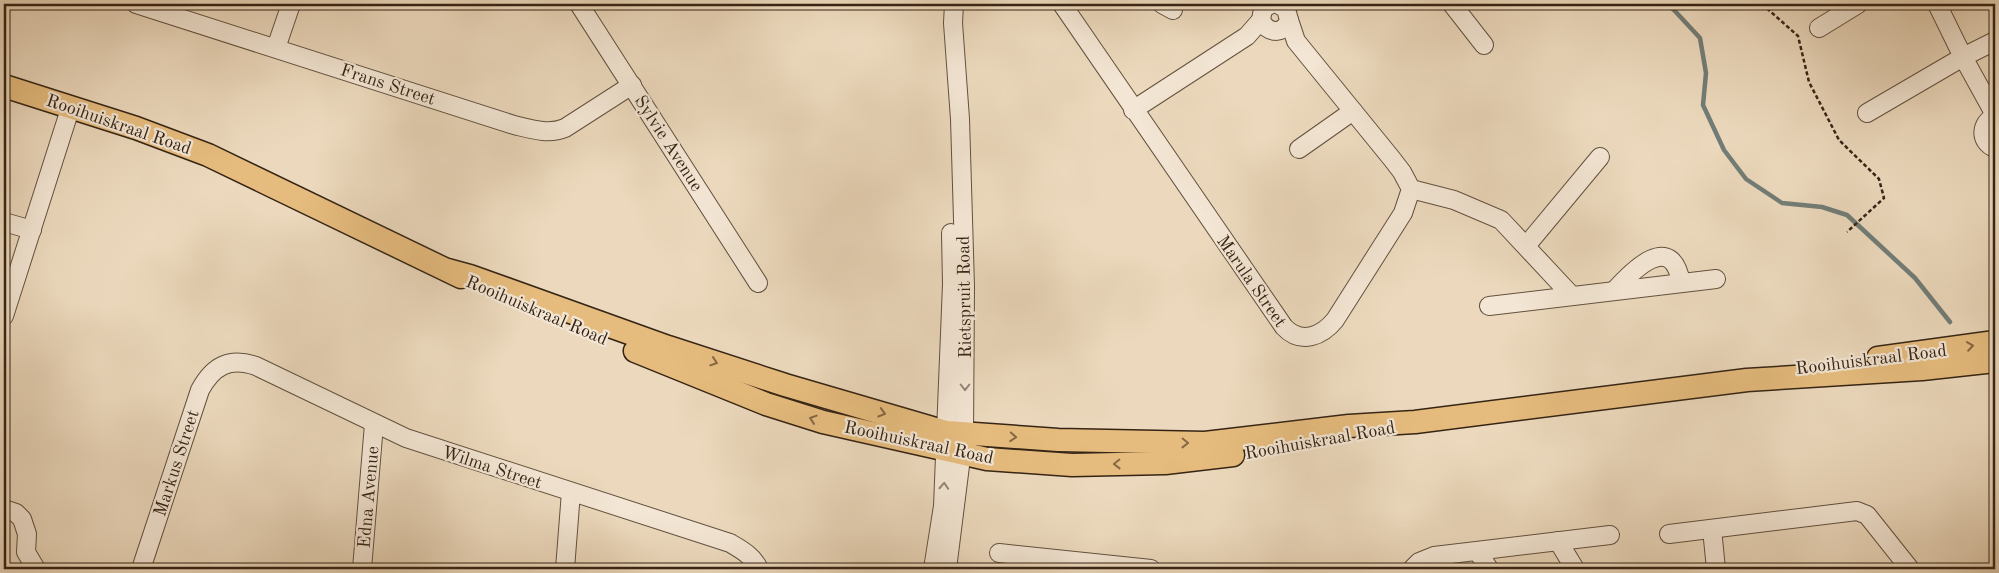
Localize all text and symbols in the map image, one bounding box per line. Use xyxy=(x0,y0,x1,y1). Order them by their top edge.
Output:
street label: Frans Street xyxy=(338,61,437,109)
street label: Rooihuiskraal Road xyxy=(44,92,194,158)
street label: Sylvie Avenue xyxy=(631,92,706,195)
street label: Marula Street xyxy=(1213,232,1289,331)
street label: Rietspruit Road xyxy=(955,235,975,359)
street label: Rooihuiskraal Road xyxy=(463,273,610,349)
one-way arrow xyxy=(1966,341,1974,352)
street label: Rooihuiskraal Road xyxy=(1794,342,1948,378)
one-way arrow xyxy=(709,357,718,367)
one-way arrow xyxy=(960,384,970,392)
street label: Markus Street xyxy=(151,408,203,519)
one-way arrow xyxy=(877,408,885,418)
one-way arrow xyxy=(809,415,817,425)
street label: Rooihuiskraal Road xyxy=(842,418,995,468)
street label: Rooihuiskraal Road xyxy=(1244,419,1397,463)
one-way arrow xyxy=(1009,432,1017,443)
one-way arrow xyxy=(1182,438,1189,448)
street label: Wilma Street xyxy=(439,443,544,493)
street label: Edna Avenue xyxy=(356,445,382,549)
one-way arrow xyxy=(1112,458,1120,469)
one-way arrow xyxy=(939,482,950,490)

